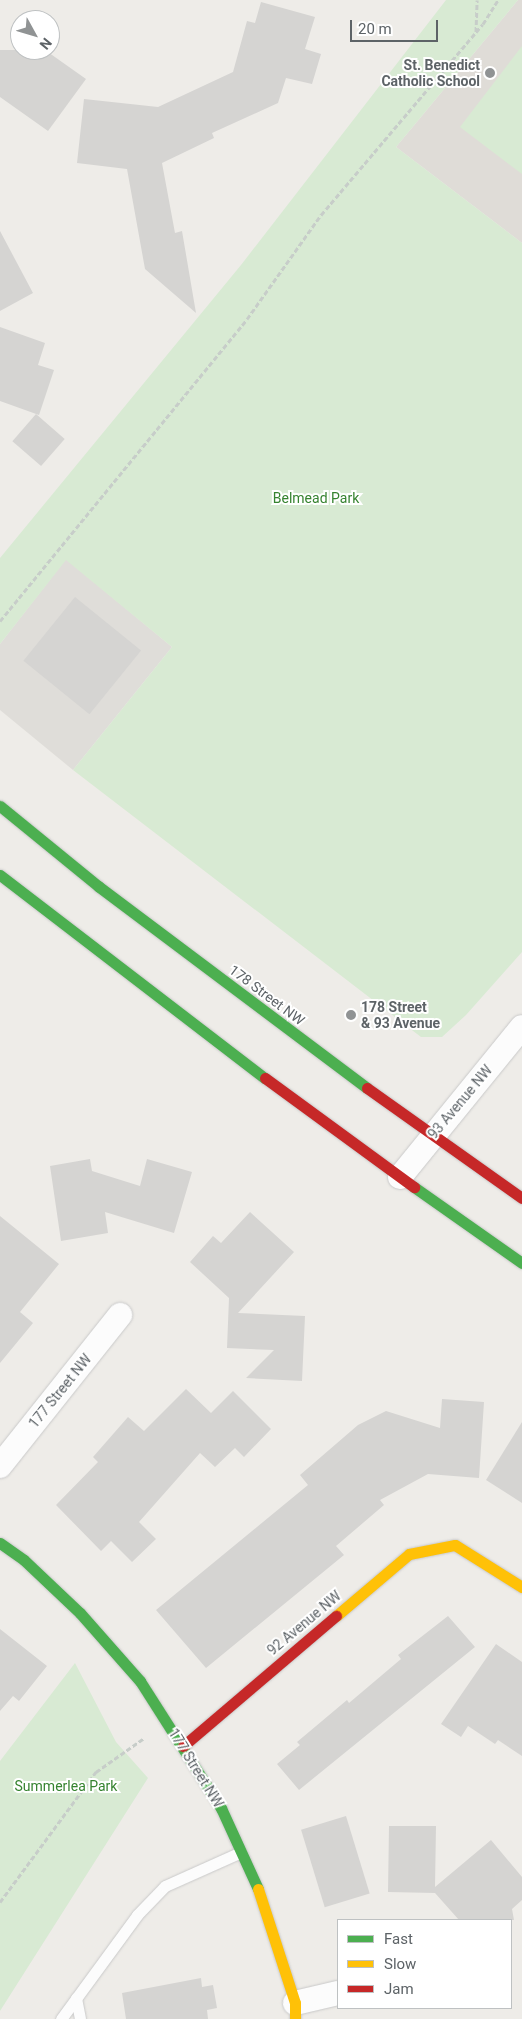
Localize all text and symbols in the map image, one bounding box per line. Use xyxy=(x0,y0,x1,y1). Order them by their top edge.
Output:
north arrow xyxy=(10,10,60,60)
scale bar xyxy=(352,10,440,42)
text: 20 m xyxy=(358,20,392,38)
text: N xyxy=(37,35,55,53)
place label: St. Benedict Catholic School xyxy=(381,57,480,90)
marker: St. Benedict Catholic School xyxy=(484,67,496,79)
park label: Belmead Park xyxy=(273,490,359,506)
street label: 178 Street NW xyxy=(226,961,308,1029)
place label: 178 Street & 93 Avenue xyxy=(361,999,440,1032)
marker: 178 Street & 93 Avenue xyxy=(345,1009,357,1021)
street label: 93 Avenue NW xyxy=(424,1062,496,1142)
street label: 177 Street NW xyxy=(25,1351,95,1431)
street label: 92 Avenue NW xyxy=(264,1587,344,1659)
street label: 177 Street NW xyxy=(165,1725,227,1811)
park label: Summerlea Park xyxy=(15,1778,117,1794)
legend xyxy=(337,1919,512,2009)
text: Fast xyxy=(384,1930,413,1948)
text: Slow xyxy=(384,1955,416,1973)
text: Jam xyxy=(384,1980,414,1998)

